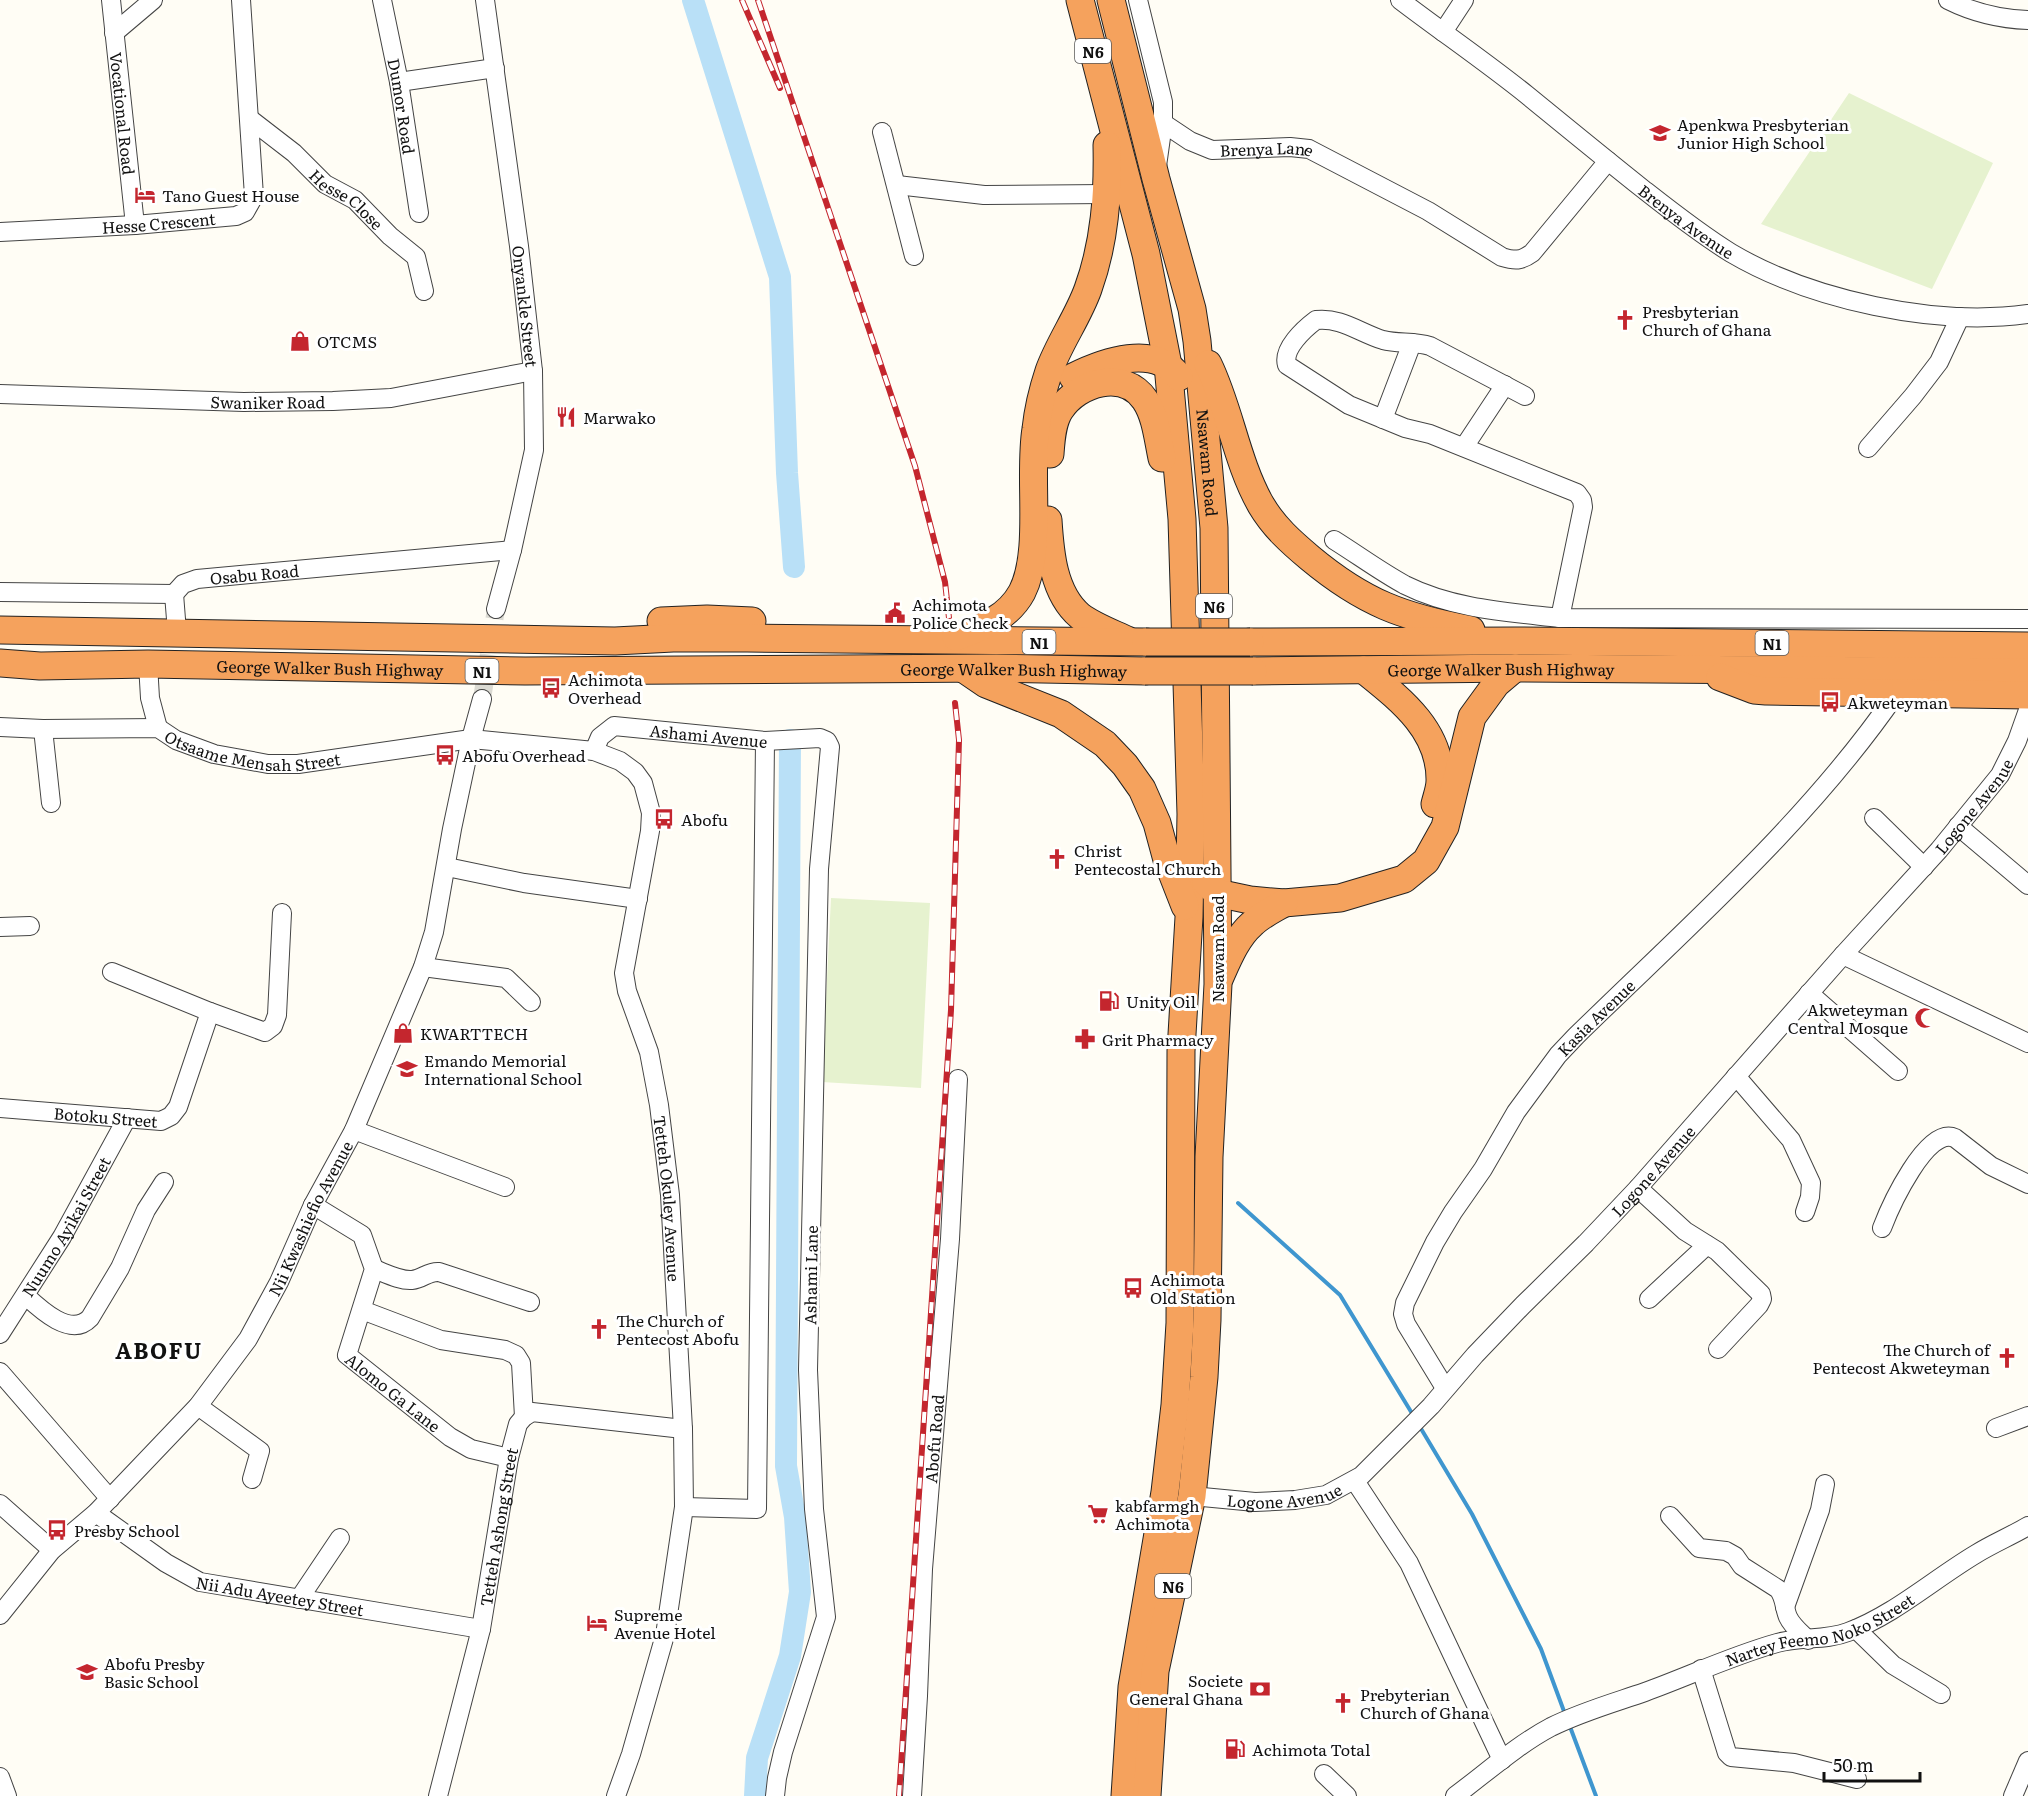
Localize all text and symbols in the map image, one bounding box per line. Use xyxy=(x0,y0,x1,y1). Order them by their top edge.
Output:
road number: N6 xyxy=(1075,39,1111,63)
street label: Vocational Road xyxy=(105,51,142,176)
street label: Dumor Road xyxy=(382,56,422,156)
place label: Apenkwa Presbyterian Junior High School xyxy=(1677,112,1850,154)
school or university icon: Apenkwa Presbyterian Junior High School xyxy=(1648,121,1672,145)
street label: Brenya Lane xyxy=(1219,135,1319,162)
street label: Hesse Close xyxy=(304,163,389,235)
street label: Brenya Avenue xyxy=(1634,178,1739,264)
hotel icon: Tano Guest House xyxy=(133,183,157,207)
place label: Tano Guest House xyxy=(162,183,299,207)
street label: Hesse Crescent xyxy=(101,206,217,239)
street label: Onyankle Street xyxy=(507,244,545,369)
place label: Presbyterian Church of Ghana xyxy=(1642,299,1772,341)
church icon: Presbyterian Church of Ghana xyxy=(1613,308,1637,332)
shop icon: OTCMS xyxy=(288,329,312,353)
place label: OTCMS xyxy=(317,329,377,353)
street label: Swaniker Road xyxy=(210,389,326,414)
restaurant icon: Marwako xyxy=(554,405,578,429)
place label: Marwako xyxy=(583,405,656,429)
street label: Nsawam Road xyxy=(1191,408,1225,518)
street label: Osabu Road xyxy=(209,558,300,590)
place label: Achimota Police Check xyxy=(912,592,1009,634)
road number: N6 xyxy=(1196,594,1232,618)
public building icon: Achimota Police Check xyxy=(883,601,907,625)
road number: N1 xyxy=(1022,630,1056,654)
road number: N1 xyxy=(1756,631,1788,655)
street label: George Walker Bush Highway xyxy=(216,653,444,681)
street label: George Walker Bush Highway xyxy=(900,656,1128,683)
street label: George Walker Bush Highway xyxy=(1387,656,1615,681)
road number: N1 xyxy=(466,659,498,683)
place label: Achimota Overhead xyxy=(568,667,643,709)
bus stop icon: Achimota Overhead xyxy=(539,676,563,700)
bus stop icon: Akweteyman xyxy=(1818,690,1842,714)
place label: Akweteyman xyxy=(1847,690,1948,714)
street label: Ashami Avenue xyxy=(648,718,769,753)
street label: Otsaame Mensah Street xyxy=(160,724,342,776)
bus stop icon: Abofu Overhead xyxy=(433,743,457,767)
place label: Abofu Overhead xyxy=(462,743,586,767)
street label: Logone Avenue xyxy=(1929,754,2018,859)
bus stop icon: Abofu xyxy=(652,807,676,831)
place label: Abofu xyxy=(681,807,728,831)
place label: Christ Pentecostal Church xyxy=(1074,838,1222,880)
church icon: Christ Pentecostal Church xyxy=(1045,847,1069,871)
street label: Nsawam Road xyxy=(1205,895,1229,1003)
street label: Kasia Avenue xyxy=(1551,973,1640,1061)
fuel station icon: Unity Oil xyxy=(1097,989,1121,1013)
place label: Unity Oil xyxy=(1126,989,1196,1013)
place label: Akweteyman Central Mosque xyxy=(1788,997,1908,1039)
mosque icon: Akweteyman Central Mosque xyxy=(1913,1006,1937,1030)
shop icon: KWARTTECH xyxy=(391,1021,415,1045)
place label: KWARTTECH xyxy=(420,1021,528,1045)
pharmacy icon: Grit Pharmacy xyxy=(1073,1027,1097,1051)
place label: Grit Pharmacy xyxy=(1102,1027,1214,1051)
place label: Emando Memorial International School xyxy=(424,1048,582,1090)
school or university icon: Emando Memorial International School xyxy=(395,1057,419,1081)
street label: Botoku Street xyxy=(53,1100,159,1133)
street label: Tetteh Okuley Avenue xyxy=(648,1114,687,1282)
street label: Logone Avenue xyxy=(1605,1120,1700,1222)
street label: Nii Kwashiefio Avenue xyxy=(262,1136,358,1300)
street label: Nuumo Ayikai Street xyxy=(15,1152,116,1301)
street label: Ashami Lane xyxy=(797,1225,823,1325)
place label: Achimota Old Station xyxy=(1150,1267,1236,1309)
bus stop icon: Achimota Old Station xyxy=(1121,1276,1145,1300)
place label: The Church of Pentecost Abofu xyxy=(616,1308,739,1350)
church icon: The Church of Pentecost Abofu xyxy=(587,1317,611,1341)
district label: ABOFU xyxy=(115,1333,203,1366)
place label: The Church of Pentecost Akweteyman xyxy=(1813,1337,1992,1379)
church icon: The Church of Pentecost Akweteyman xyxy=(1995,1346,2019,1370)
street label: Alomo Ga Lane xyxy=(341,1347,446,1437)
street label: Abofu Road xyxy=(918,1393,949,1484)
street label: Tetteh Ashong Street xyxy=(473,1444,523,1608)
street label: Logone Avenue xyxy=(1226,1477,1346,1514)
place label: kabfarmgh Achimota xyxy=(1115,1493,1200,1535)
supermarket icon: kabfarmgh Achimota xyxy=(1086,1502,1110,1526)
bus stop icon: Presby School xyxy=(45,1518,69,1542)
place label: Presby School xyxy=(74,1518,180,1542)
street label: Nii Adu Ayeetey Street xyxy=(194,1570,366,1621)
road number: N6 xyxy=(1155,1574,1191,1598)
street label: Nartey Feemo Noko Street xyxy=(1722,1587,1919,1672)
place label: Supreme Avenue Hotel xyxy=(614,1602,716,1644)
hotel icon: Supreme Avenue Hotel xyxy=(585,1611,609,1635)
place label: Abofu Presby Basic School xyxy=(104,1651,206,1693)
school or university icon: Abofu Presby Basic School xyxy=(75,1660,99,1684)
place label: Societe General Ghana xyxy=(1129,1668,1243,1710)
bank icon: Societe General Ghana xyxy=(1248,1677,1272,1701)
place label: Prebyterian Church of Ghana xyxy=(1360,1682,1490,1724)
church icon: Prebyterian Church of Ghana xyxy=(1331,1691,1355,1715)
fuel station icon: Achimota Total xyxy=(1223,1737,1247,1761)
place label: Achimota Total xyxy=(1252,1737,1370,1761)
scale bar xyxy=(1824,1745,1920,1783)
text: 50 m xyxy=(1833,1751,1874,1778)

